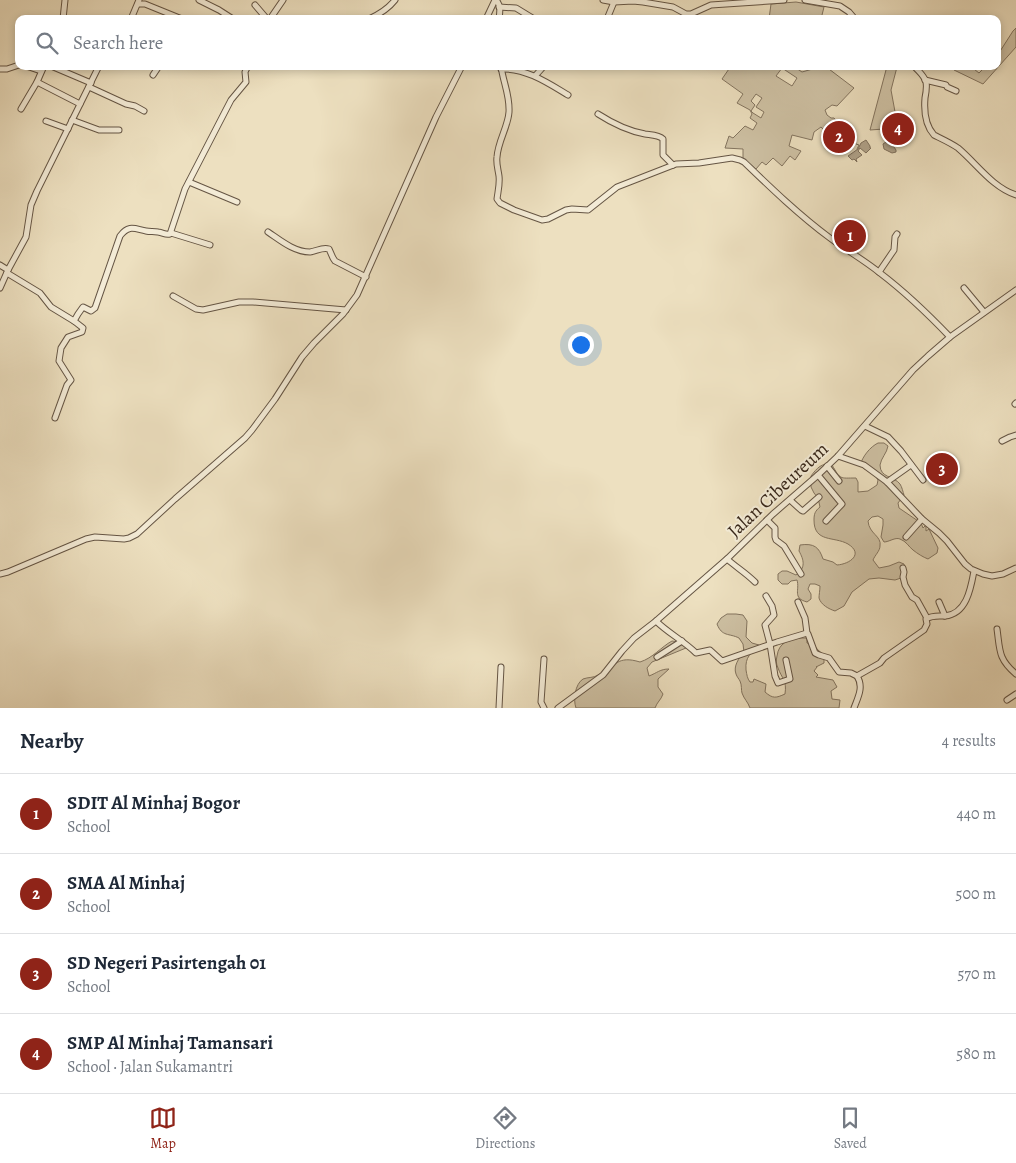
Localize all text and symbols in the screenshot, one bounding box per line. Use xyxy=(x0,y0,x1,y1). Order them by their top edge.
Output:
search box xyxy=(15,15,1001,70)
icon: search xyxy=(33,29,61,57)
text: Search here xyxy=(73,30,163,56)
pin: 4 xyxy=(882,110,914,148)
pin: 2 xyxy=(823,118,855,156)
pin: 1 xyxy=(834,217,866,255)
your location xyxy=(568,332,594,358)
street label: Jalan Cibeureum xyxy=(722,436,834,544)
pin: 3 xyxy=(926,450,958,488)
text: Nearby xyxy=(20,727,83,755)
text: 4 results xyxy=(942,730,996,752)
text: SDIT Al Minhaj Bogor xyxy=(67,790,240,816)
text: 1 xyxy=(33,803,39,825)
text: 440 m xyxy=(956,803,996,825)
text: School xyxy=(67,816,110,838)
text: SMA Al Minhaj xyxy=(67,870,185,896)
text: 2 xyxy=(32,883,40,905)
text: 500 m xyxy=(956,883,996,905)
text: School xyxy=(67,896,110,918)
text: SD Negeri Pasirtengah 01 xyxy=(67,950,266,976)
text: 3 xyxy=(33,963,39,985)
text: 570 m xyxy=(957,963,996,985)
text: School xyxy=(67,976,110,998)
text: SMP Al Minhaj Tamansari xyxy=(67,1030,273,1056)
text: 4 xyxy=(32,1043,40,1065)
text: 580 m xyxy=(956,1043,996,1065)
text: School · Jalan Sukamantri xyxy=(67,1056,233,1078)
tab: Map xyxy=(149,1104,177,1153)
tab: Directions xyxy=(475,1104,535,1153)
tab: Saved xyxy=(834,1104,867,1153)

